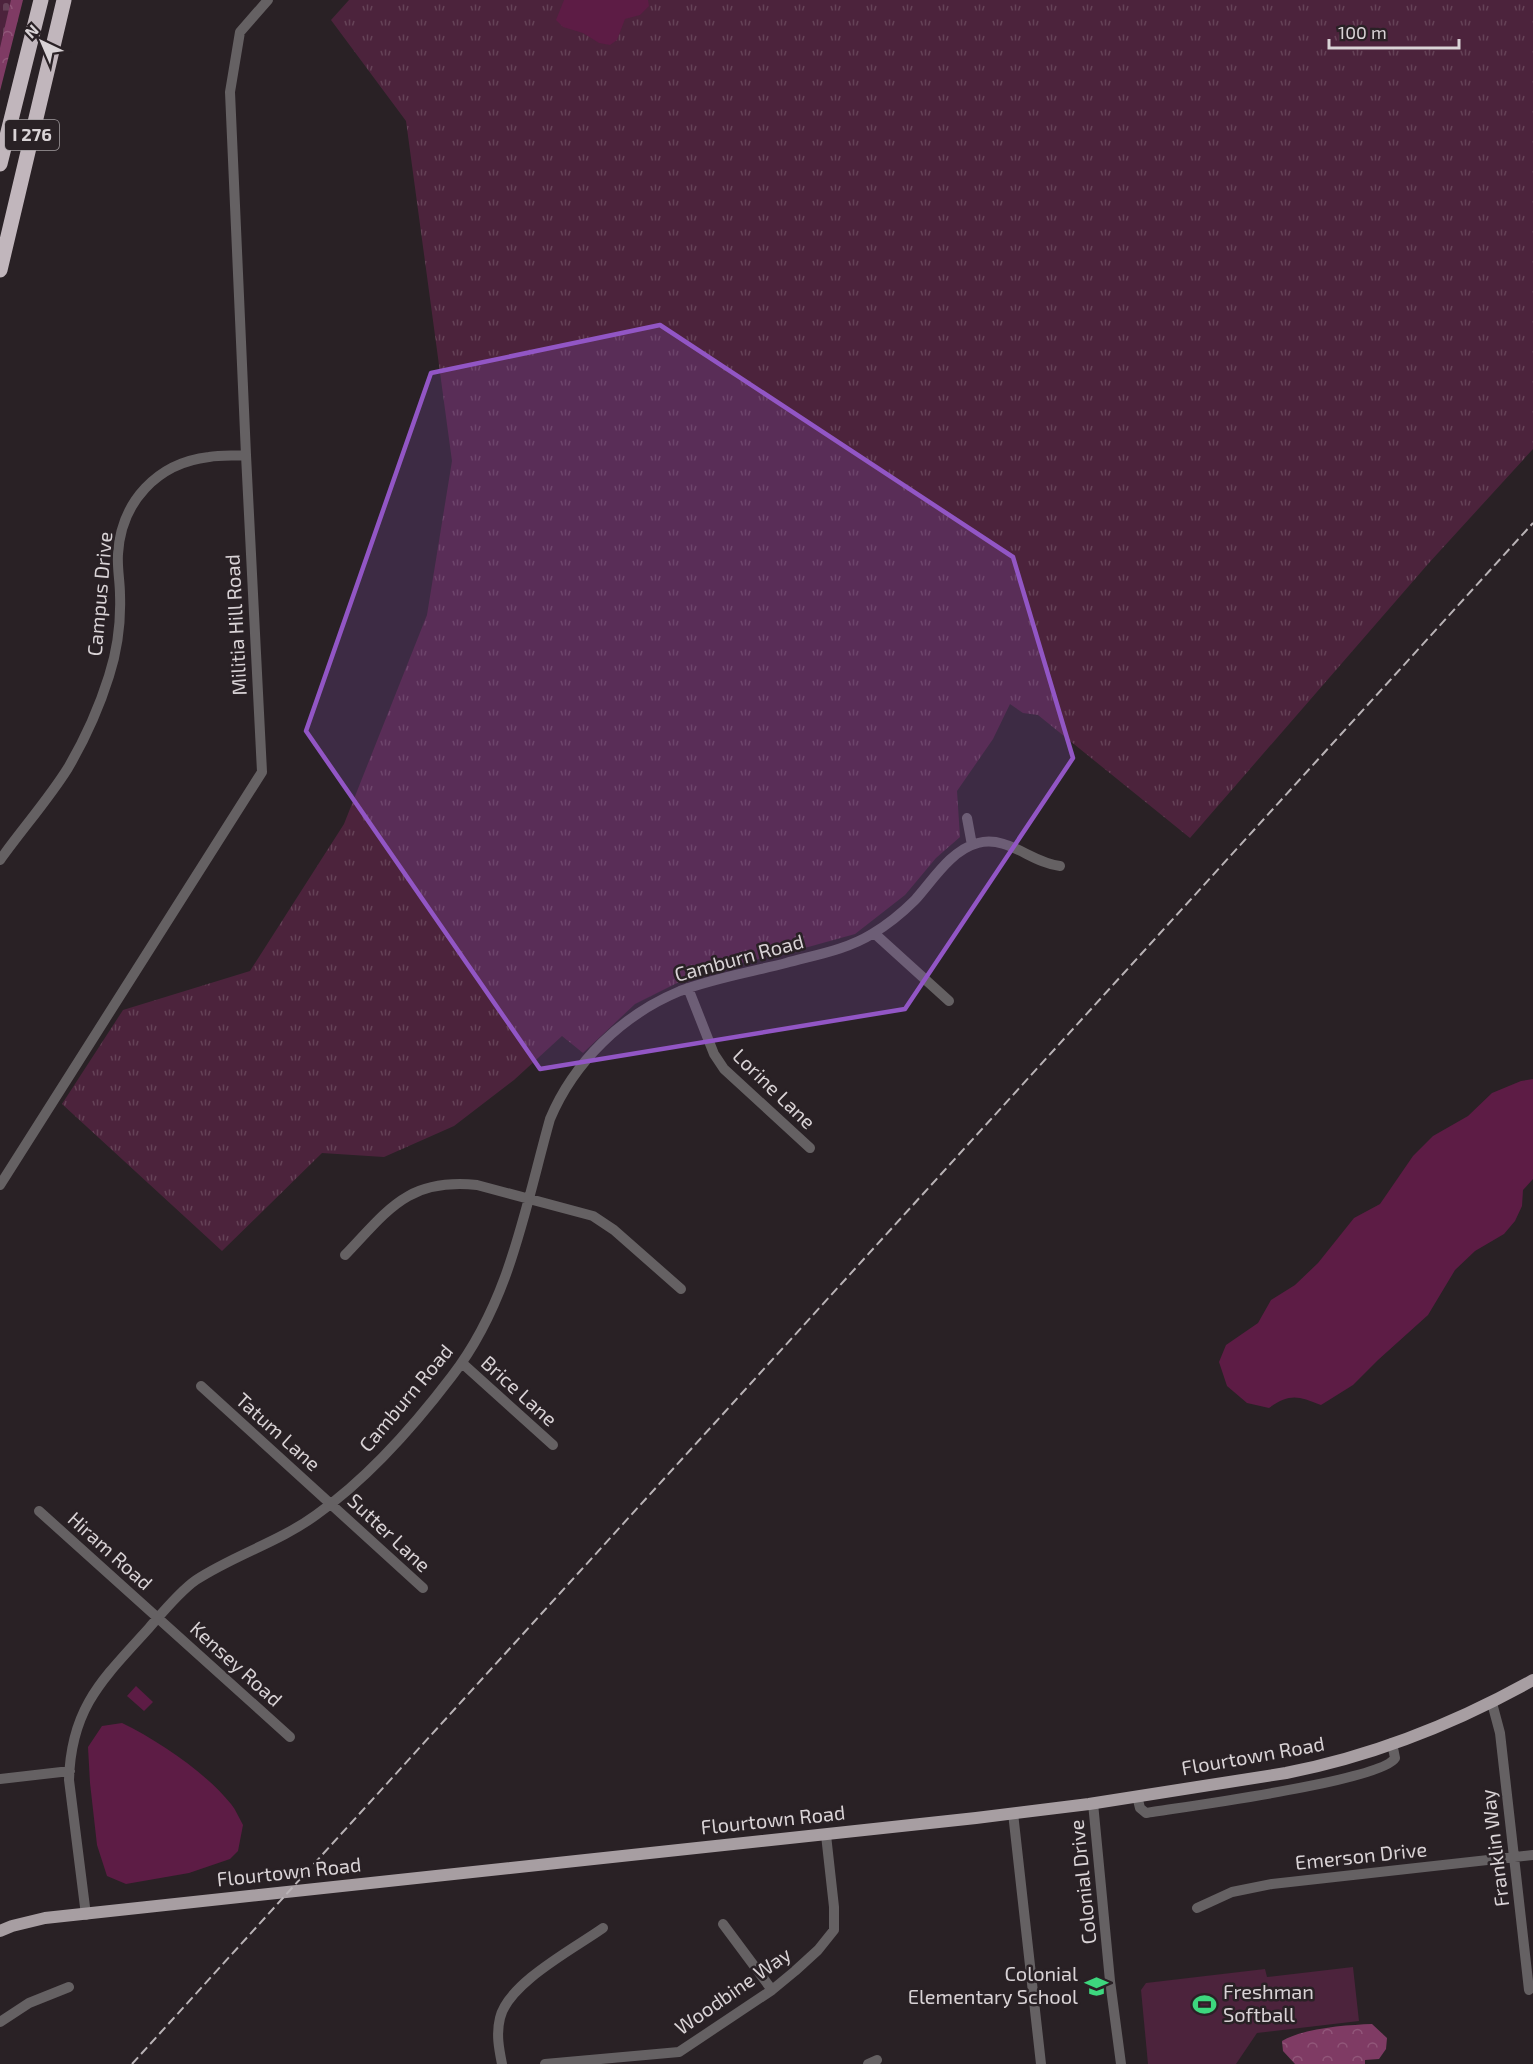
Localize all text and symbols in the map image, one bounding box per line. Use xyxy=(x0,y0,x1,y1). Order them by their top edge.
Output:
north arrow xyxy=(12,12,72,72)
scale bar xyxy=(1329,12,1460,50)
text: N xyxy=(20,20,42,42)
text: 100 m xyxy=(1338,21,1387,43)
road number: I 276 xyxy=(5,120,59,150)
street label: Campus Drive xyxy=(82,531,116,657)
street label: Militia Hill Road xyxy=(219,554,251,696)
street label: Camburn Road xyxy=(671,928,806,986)
street label: Lorine Lane xyxy=(729,1043,821,1133)
street label: Camburn Road xyxy=(353,1339,457,1456)
street label: Brice Lane xyxy=(477,1350,563,1431)
street label: Tatum Lane xyxy=(231,1387,326,1475)
street label: Sutter Lane xyxy=(343,1488,436,1577)
street label: Hiram Road xyxy=(63,1506,158,1594)
street label: Kensey Road xyxy=(186,1616,288,1711)
street label: Flourtown Road xyxy=(1179,1731,1326,1779)
street label: Franklin Way xyxy=(1475,1788,1513,1908)
street label: Flourtown Road xyxy=(700,1799,846,1839)
street label: Colonial Drive xyxy=(1064,1819,1100,1946)
street label: Emerson Drive xyxy=(1294,1836,1428,1874)
street label: Flourtown Road xyxy=(216,1851,362,1891)
street label: Woodbine Way xyxy=(670,1941,795,2039)
place label: Colonial Elementary School xyxy=(908,1961,1078,2008)
school or university icon: Colonial Elementary School xyxy=(1083,1973,1109,1999)
place label: Freshman Softball xyxy=(1223,1979,1314,2026)
sports icon: Freshman Softball xyxy=(1192,1991,1218,2017)

